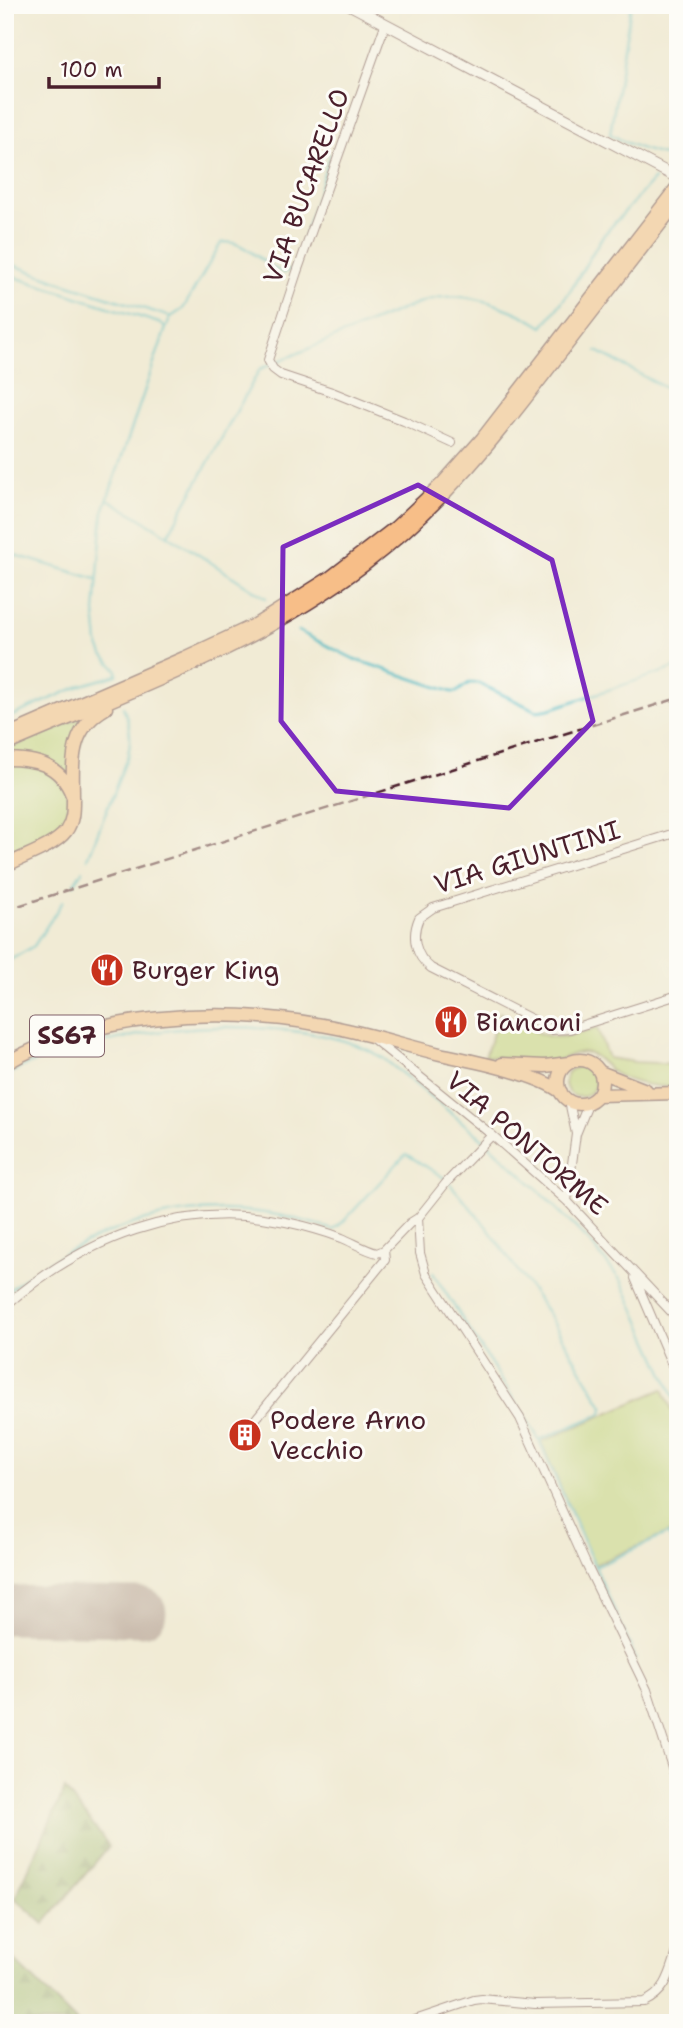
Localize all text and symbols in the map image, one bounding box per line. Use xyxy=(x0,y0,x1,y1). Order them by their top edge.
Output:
scale bar xyxy=(49,46,159,90)
text: 100 m xyxy=(60,56,123,84)
street label: VIA BUCARELLO xyxy=(254,84,357,288)
street label: VIA GIUNTINI xyxy=(429,812,624,901)
restaurant icon: Burger King xyxy=(88,951,126,989)
place label: Burger King xyxy=(132,952,279,987)
restaurant icon: Bianconi xyxy=(432,1003,470,1041)
place label: Bianconi xyxy=(476,1004,582,1039)
road number: SS67 xyxy=(30,1016,104,1056)
street label: VIA PONTORME xyxy=(439,1063,616,1223)
place label: Podere Arno Vecchio xyxy=(270,1402,426,1467)
building icon: Podere Arno Vecchio xyxy=(226,1416,264,1454)

